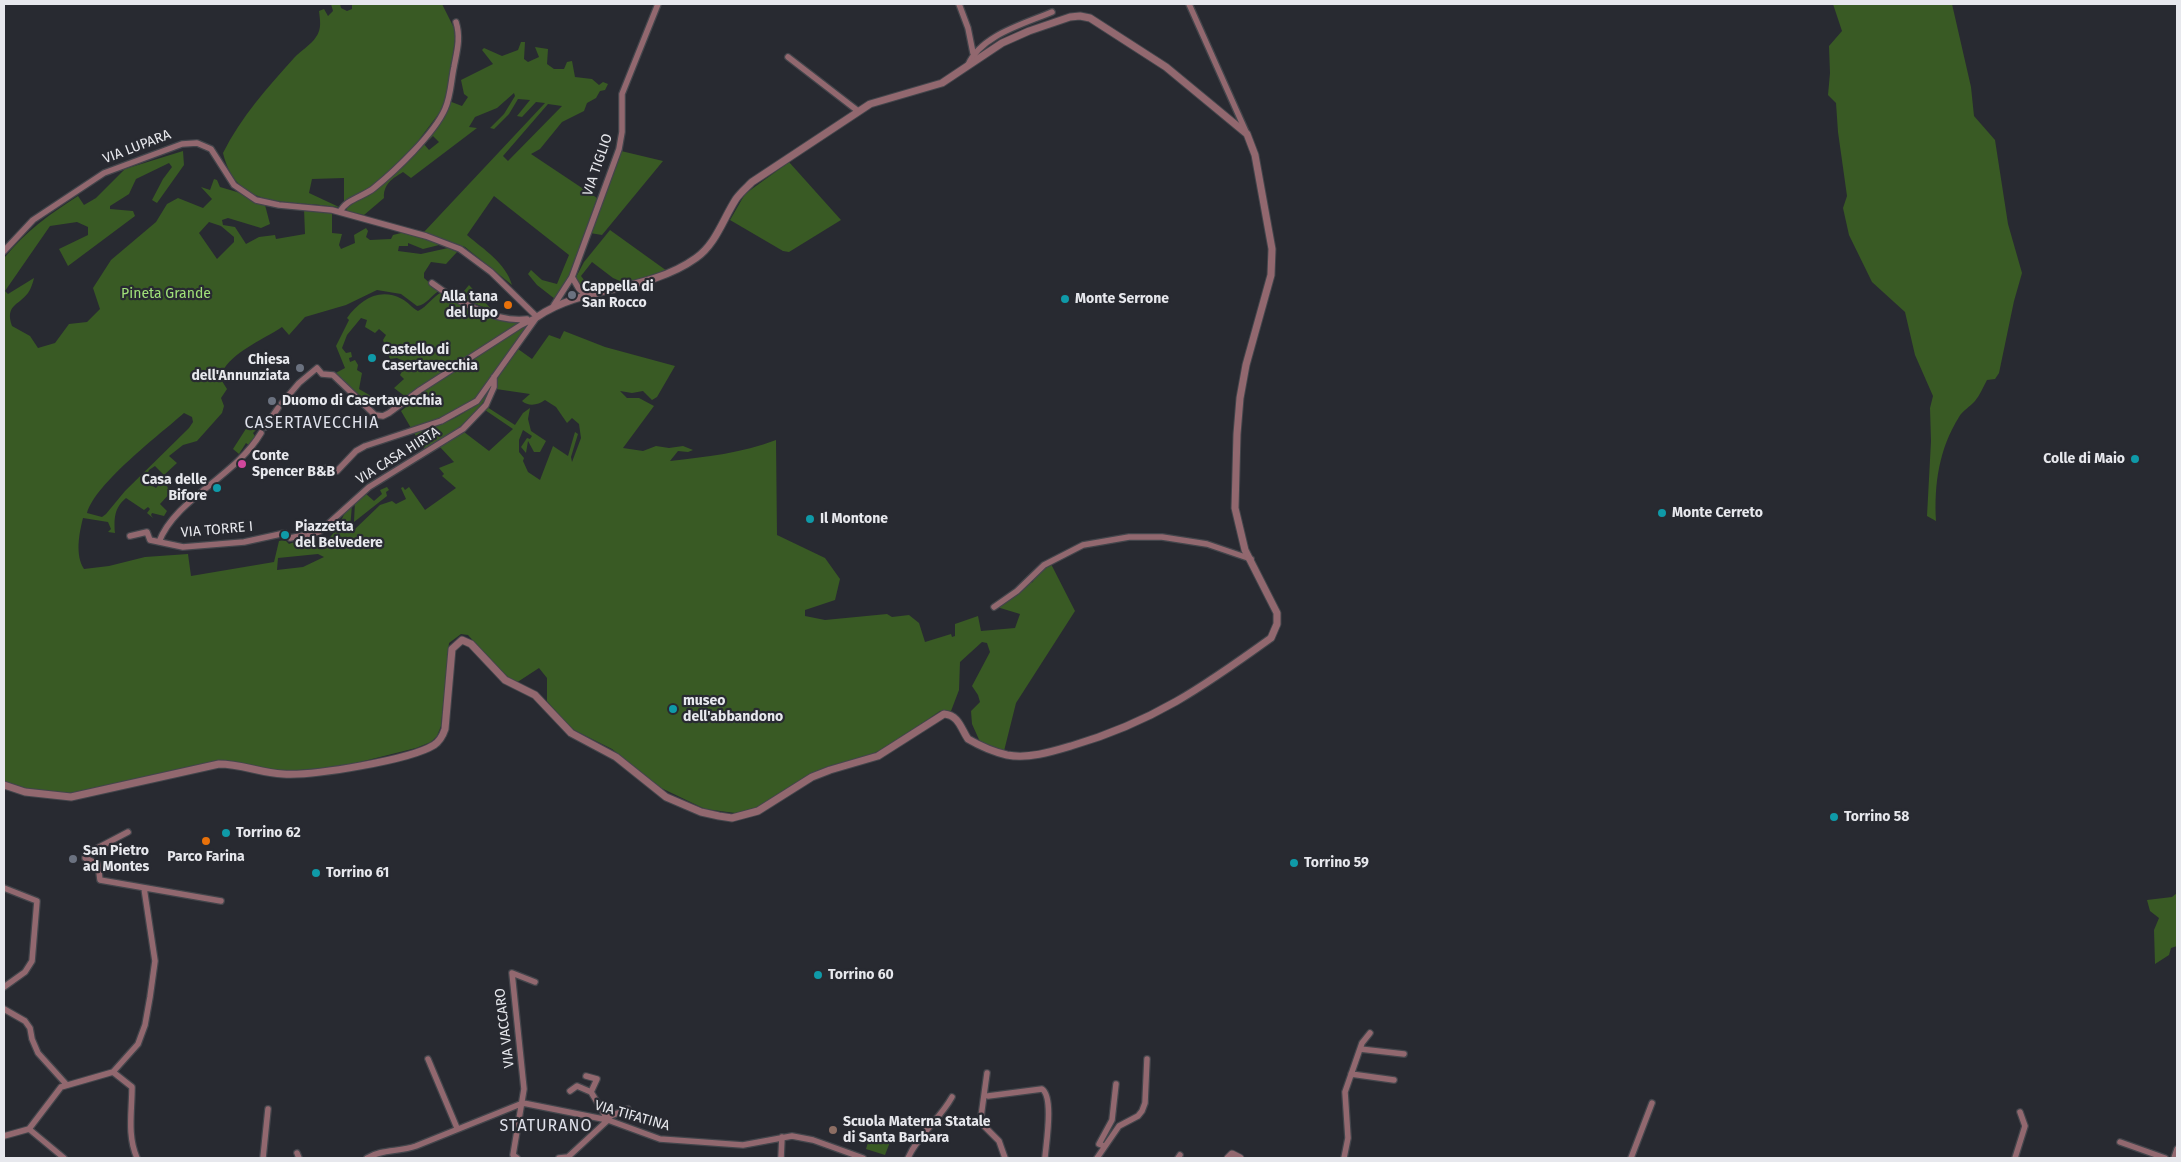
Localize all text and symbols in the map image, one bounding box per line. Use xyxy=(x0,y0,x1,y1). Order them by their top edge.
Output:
street label: VIA LUPARA xyxy=(101,126,173,168)
street label: VIA TIGLIO xyxy=(580,132,616,198)
place label: Cappella di San Rocco xyxy=(582,279,654,312)
park label: Pineta Grande xyxy=(121,286,211,302)
place label: Alla tana del lupo xyxy=(442,289,498,322)
marker: Cappella di San Rocco xyxy=(566,289,578,301)
place label: Monte Serrone xyxy=(1075,291,1169,307)
marker: Monte Serrone xyxy=(1059,293,1071,305)
marker: Alla tana del lupo xyxy=(502,299,514,311)
place label: Castello di Casertavecchia xyxy=(382,342,478,374)
place label: Chiesa dell'Annunziata xyxy=(191,352,290,384)
marker: Castello di Casertavecchia xyxy=(366,352,378,364)
marker: Chiesa dell'Annunziata xyxy=(294,362,306,374)
place label: Duomo di Casertavecchia xyxy=(282,393,442,409)
marker: Duomo di Casertavecchia xyxy=(266,395,278,407)
district label: CASERTAVECCHIA xyxy=(243,414,381,434)
street label: VIA CASA HIRTA xyxy=(353,424,443,488)
place label: Conte Spencer B&B xyxy=(252,448,335,481)
place label: Colle di Maio xyxy=(2043,451,2125,467)
marker: Colle di Maio xyxy=(2129,453,2141,465)
marker: Conte Spencer B&B xyxy=(236,458,248,470)
place label: Casa delle Bifore xyxy=(142,472,207,504)
marker: Casa delle Bifore xyxy=(211,482,223,494)
place label: Monte Cerreto xyxy=(1672,505,1763,521)
marker: Monte Cerreto xyxy=(1656,507,1668,519)
place label: Il Montone xyxy=(820,511,888,527)
marker: Il Montone xyxy=(804,513,816,525)
street label: VIA TORRE I xyxy=(180,518,254,542)
place label: Piazzetta del Belvedere xyxy=(295,519,383,552)
marker: Piazzetta del Belvedere xyxy=(279,529,291,541)
place label: museo dell'abbandono xyxy=(683,693,783,726)
marker: museo dell'abbandono xyxy=(667,703,679,715)
place label: Torrino 58 xyxy=(1844,809,1909,825)
marker: Torrino 58 xyxy=(1828,811,1840,823)
place label: Torrino 62 xyxy=(236,825,301,841)
marker: Torrino 62 xyxy=(220,827,232,839)
marker: Parco Farina xyxy=(200,835,212,847)
place label: San Pietro ad Montes xyxy=(83,843,149,876)
place label: Parco Farina xyxy=(167,849,245,865)
marker: San Pietro ad Montes xyxy=(67,853,79,865)
place label: Torrino 59 xyxy=(1304,855,1369,871)
marker: Torrino 59 xyxy=(1288,857,1300,869)
place label: Torrino 61 xyxy=(326,865,389,881)
marker: Torrino 61 xyxy=(310,867,322,879)
place label: Torrino 60 xyxy=(828,967,894,983)
marker: Torrino 60 xyxy=(812,969,824,981)
street label: VIA VACCARO xyxy=(492,987,518,1069)
street label: VIA TIFATINA xyxy=(592,1097,672,1135)
place label: Scuola Materna Statale di Santa Barbara xyxy=(843,1114,991,1146)
district label: STATURANO xyxy=(498,1117,594,1137)
marker: Scuola Materna Statale di Santa Barbara xyxy=(827,1124,839,1136)

